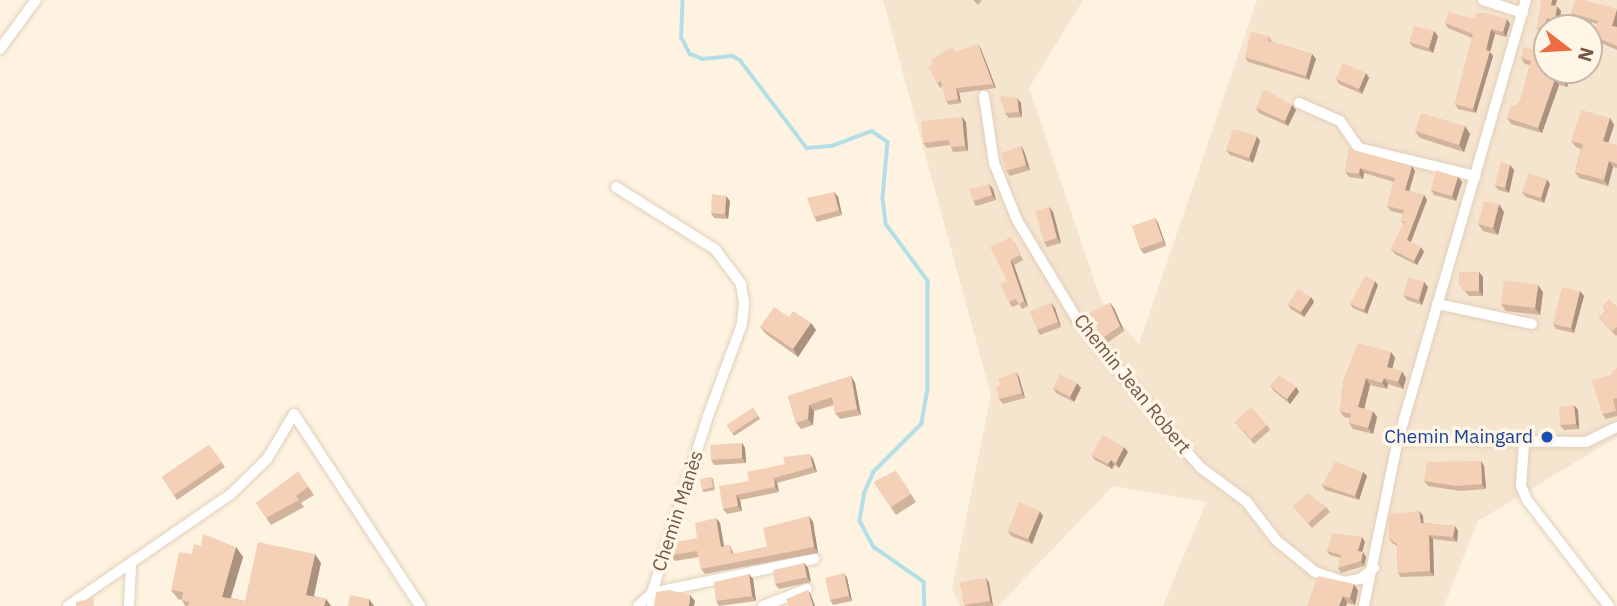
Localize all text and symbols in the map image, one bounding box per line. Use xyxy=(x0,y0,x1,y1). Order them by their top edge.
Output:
north arrow xyxy=(1533,14,1603,84)
text: N xyxy=(1573,44,1600,65)
street label: Chemin Jean Robert xyxy=(1069,310,1195,458)
place label: Chemin Maingard xyxy=(1384,426,1533,448)
marker: Chemin Maingard xyxy=(1539,429,1555,445)
street label: Chemin Manès xyxy=(648,448,708,574)

